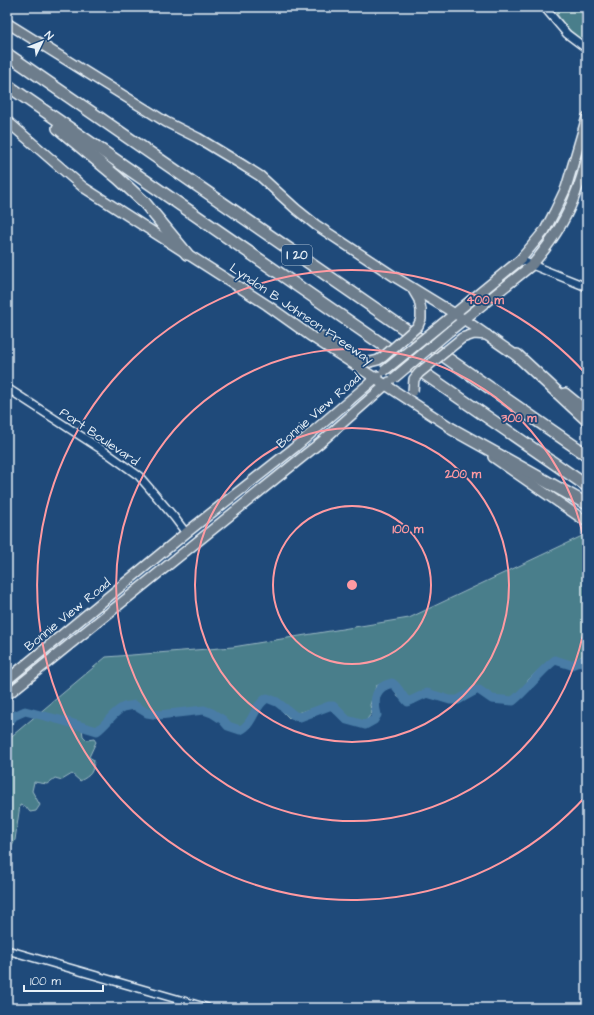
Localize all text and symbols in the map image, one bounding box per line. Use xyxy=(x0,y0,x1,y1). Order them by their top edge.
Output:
north arrow xyxy=(22,22,62,62)
text: N xyxy=(41,28,57,43)
road number: I 20 xyxy=(282,245,312,265)
street label: Lyndon B Johnson Freeway xyxy=(225,259,377,370)
text: 400 m xyxy=(466,292,504,309)
street label: Bonnie View Road xyxy=(273,369,365,452)
street label: Port Boulevard xyxy=(56,403,143,470)
text: 300 m xyxy=(500,410,537,427)
text: 200 m xyxy=(444,466,482,483)
text: 100 m xyxy=(393,521,424,538)
street label: Bonnie View Road xyxy=(21,574,115,655)
centre of rings xyxy=(345,578,359,592)
scale bar xyxy=(24,967,103,993)
text: 100 m xyxy=(30,973,61,990)

